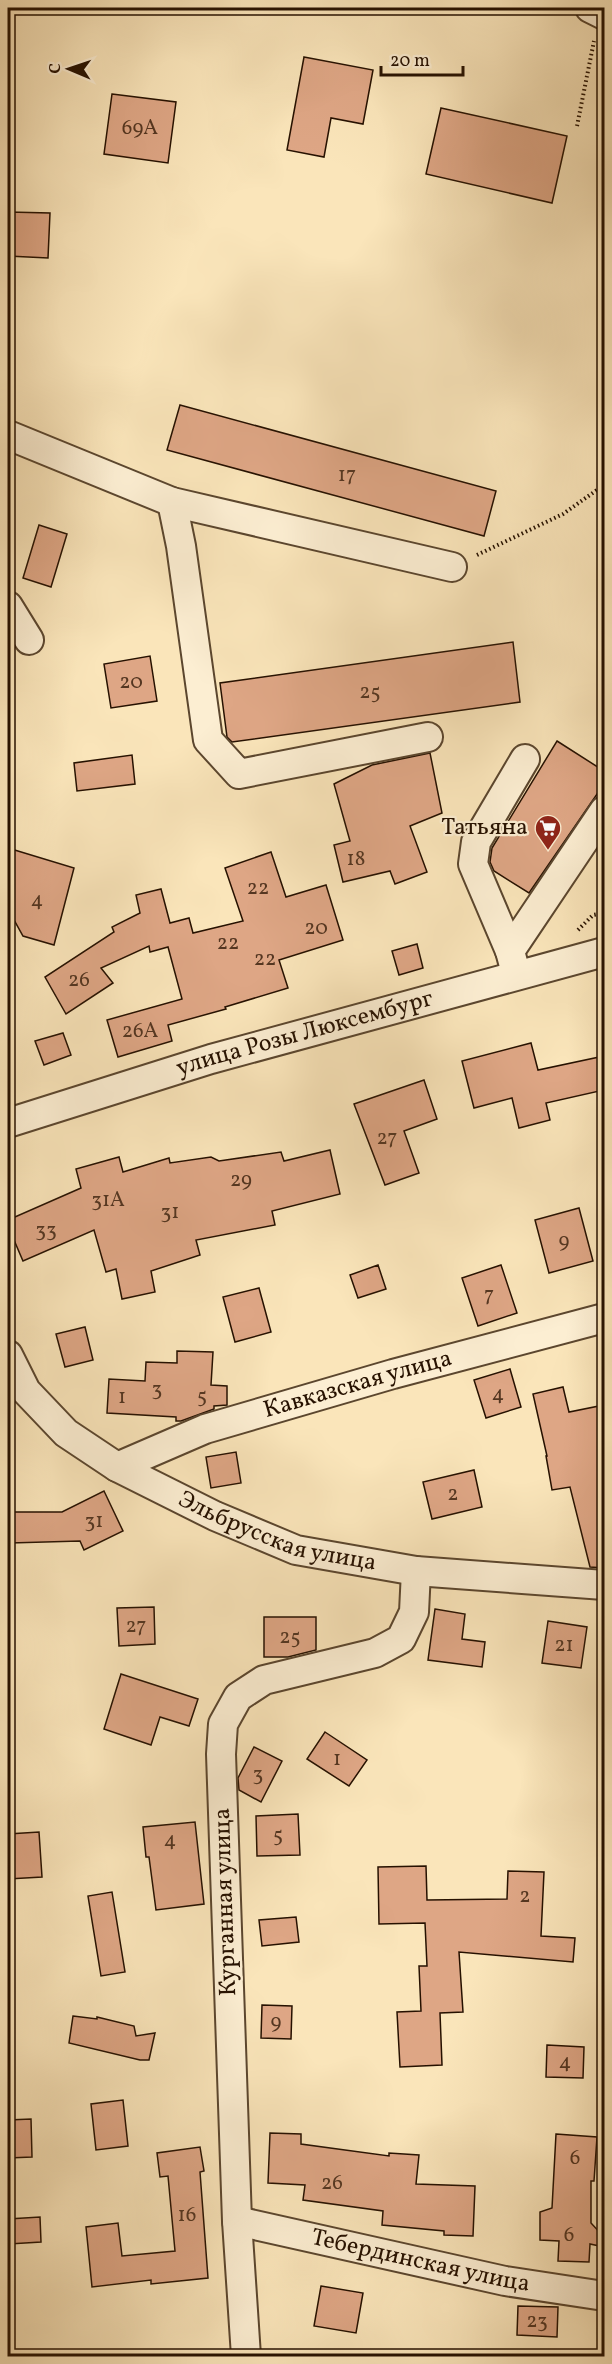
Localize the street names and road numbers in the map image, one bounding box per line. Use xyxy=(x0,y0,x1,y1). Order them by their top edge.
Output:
street label: улица Розы Люксембург xyxy=(172,982,438,1086)
street label: Кавказская улица xyxy=(260,1342,456,1428)
street label: Эльбрусская улица xyxy=(172,1483,379,1581)
street label: Курганная улица xyxy=(206,1807,246,1997)
street label: Тебердинская улица xyxy=(308,2221,532,2302)

